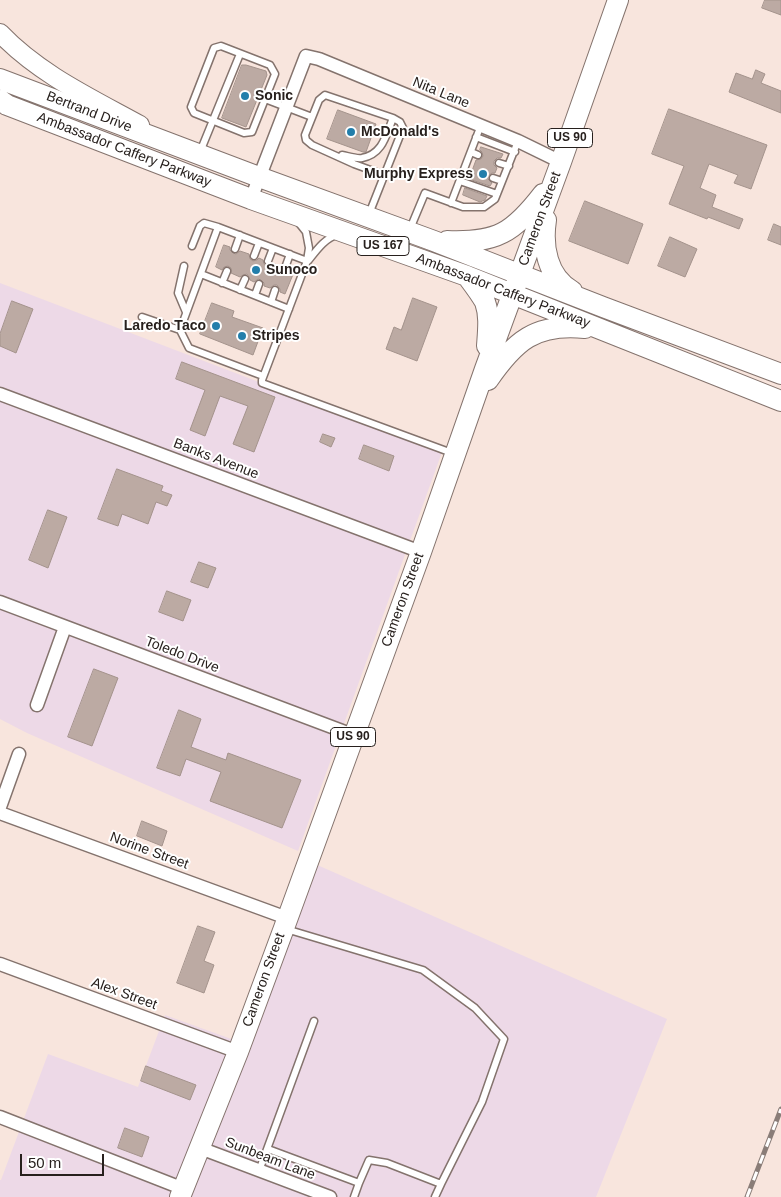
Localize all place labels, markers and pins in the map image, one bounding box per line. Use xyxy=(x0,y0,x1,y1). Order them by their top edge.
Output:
place label: Sonic xyxy=(255,88,293,104)
marker: Sonic xyxy=(239,90,251,102)
place label: McDonald's xyxy=(361,124,439,140)
marker: McDonald's xyxy=(345,126,357,138)
place label: Murphy Express xyxy=(364,166,473,182)
marker: Murphy Express xyxy=(477,168,489,180)
place label: Sunoco xyxy=(266,262,317,278)
marker: Sunoco xyxy=(250,264,262,276)
place label: Laredo Taco xyxy=(124,318,206,334)
marker: Laredo Taco xyxy=(210,320,222,332)
place label: Stripes xyxy=(252,328,299,344)
marker: Stripes xyxy=(236,330,248,342)

